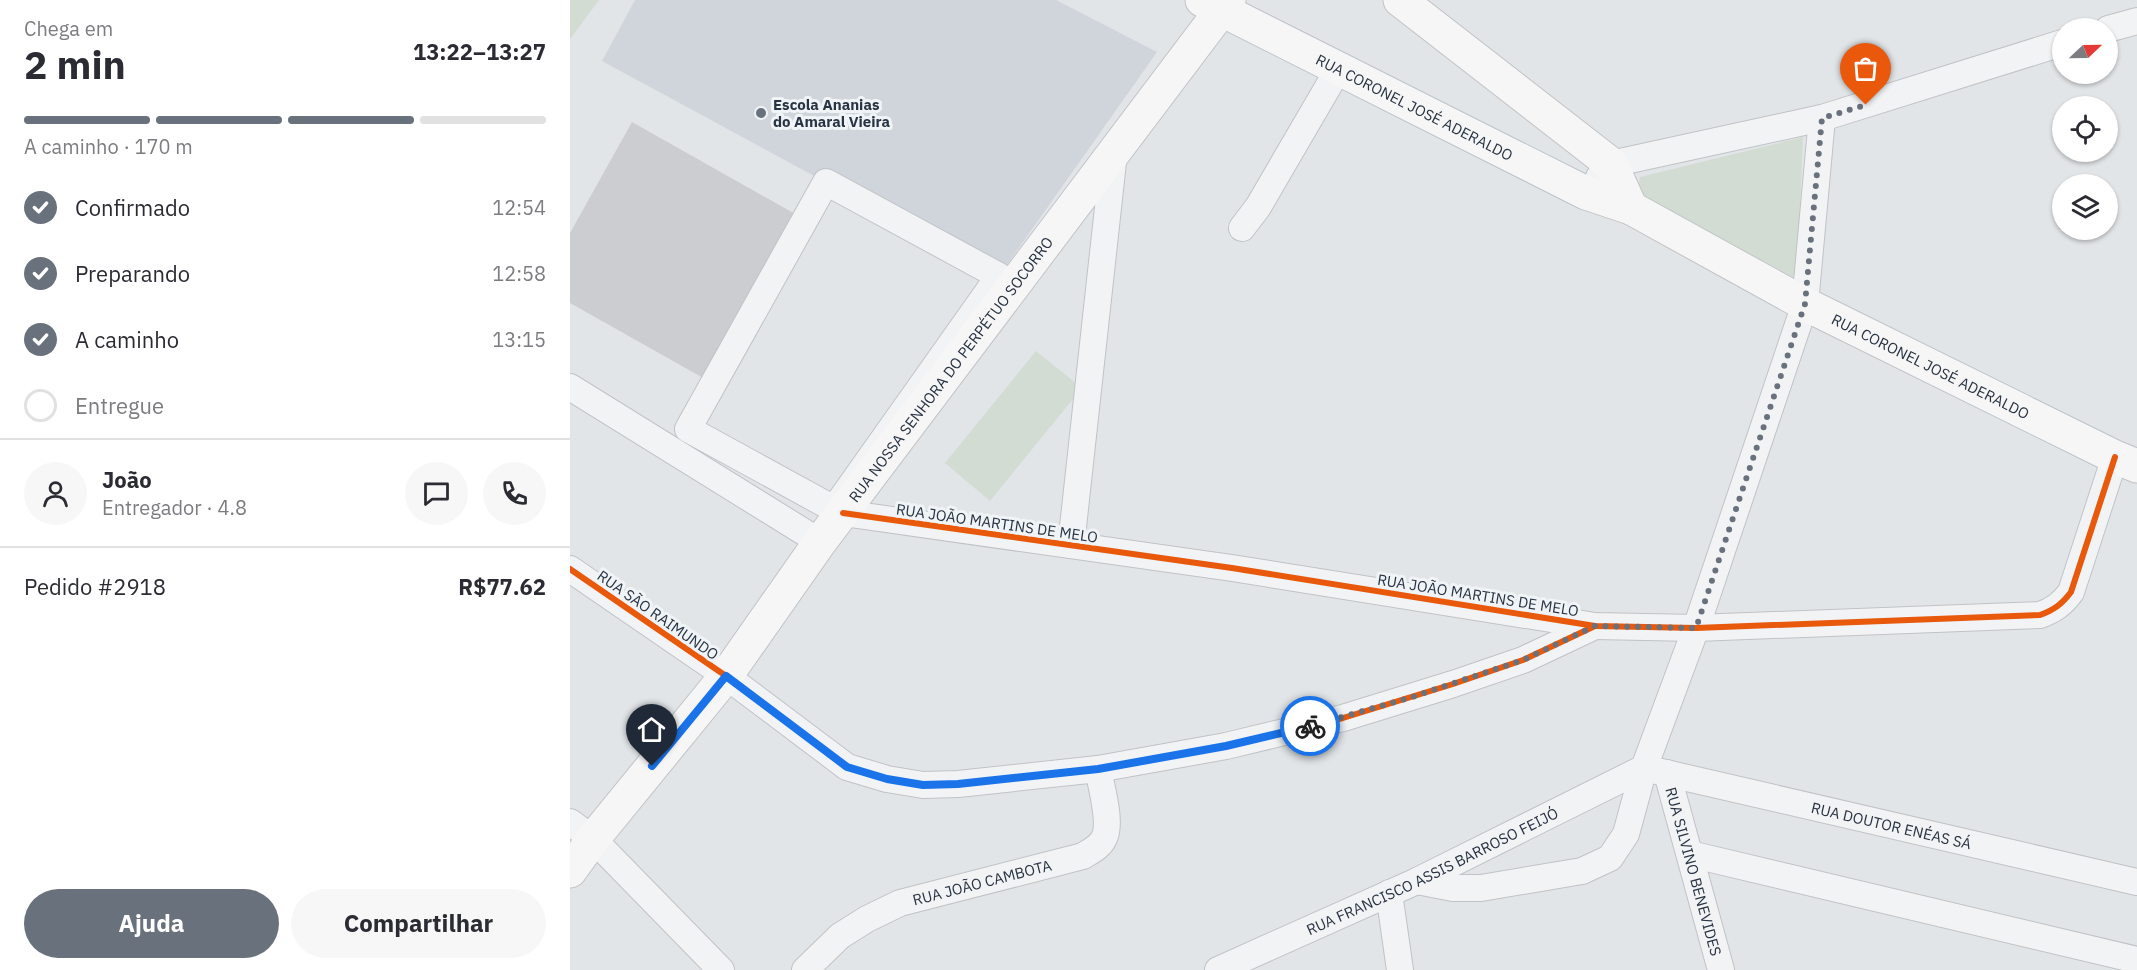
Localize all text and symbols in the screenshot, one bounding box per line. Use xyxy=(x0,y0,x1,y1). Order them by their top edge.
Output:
text: Chega em xyxy=(24,15,113,42)
north arrow xyxy=(2052,18,2118,84)
map controls xyxy=(2052,18,2118,240)
text: 13:22–13:27 xyxy=(413,37,546,66)
text: 2 min xyxy=(24,39,126,90)
pin xyxy=(1840,43,1891,105)
street label: RUA CORONEL JOSÉ ADERALDO xyxy=(1313,49,1516,164)
icon: bag xyxy=(1849,52,1882,85)
place label: Escola Ananias do Amaral Vieira xyxy=(773,95,890,131)
button: locate xyxy=(2052,96,2118,162)
marker: Escola Ananias do Amaral Vieira xyxy=(754,106,768,120)
text: A caminho · 170 m xyxy=(24,133,193,160)
button: layers xyxy=(2052,174,2118,240)
icon: check xyxy=(24,191,57,224)
text: Confirmado xyxy=(75,193,190,222)
text: 12:54 xyxy=(492,194,546,221)
street label: RUA NOSSA SENHORA DO PERPÉTUO SOCORRO xyxy=(844,233,1057,506)
icon: check xyxy=(24,257,57,290)
text: Preparando xyxy=(75,259,190,288)
text: 12:58 xyxy=(492,260,546,287)
street label: RUA CORONEL JOSÉ ADERALDO xyxy=(1829,309,2033,423)
icon: check xyxy=(24,323,57,356)
text: A caminho xyxy=(75,325,179,354)
text: 13:15 xyxy=(492,326,546,353)
text: Entregue xyxy=(75,391,164,420)
button: person xyxy=(24,462,87,525)
button: chat xyxy=(405,462,468,525)
button: phone xyxy=(483,462,546,525)
text: João xyxy=(102,465,152,494)
text: Entregador · 4.8 xyxy=(102,494,247,521)
street label: RUA JOÃO MARTINS DE MELO xyxy=(895,499,1099,547)
street label: RUA SÃO RAIMUNDO xyxy=(594,566,722,664)
street label: RUA JOÃO MARTINS DE MELO xyxy=(1376,570,1580,620)
text: Pedido #2918 xyxy=(24,572,166,601)
text: R$77.62 xyxy=(458,572,546,601)
courier xyxy=(1280,696,1340,756)
pin xyxy=(626,704,677,766)
icon: bike xyxy=(1294,710,1327,743)
icon: home xyxy=(635,713,668,746)
street label: RUA SILVINO BENEVIDES xyxy=(1662,785,1726,958)
street label: RUA DOUTOR ENÉAS SÁ xyxy=(1810,798,1974,853)
street label: RUA FRANCISCO ASSIS BARROSO FEIJÓ xyxy=(1303,803,1561,939)
street label: RUA JOÃO CAMBOTA xyxy=(910,855,1054,909)
button: Ajuda xyxy=(24,889,279,958)
button: Compartilhar xyxy=(291,889,546,958)

